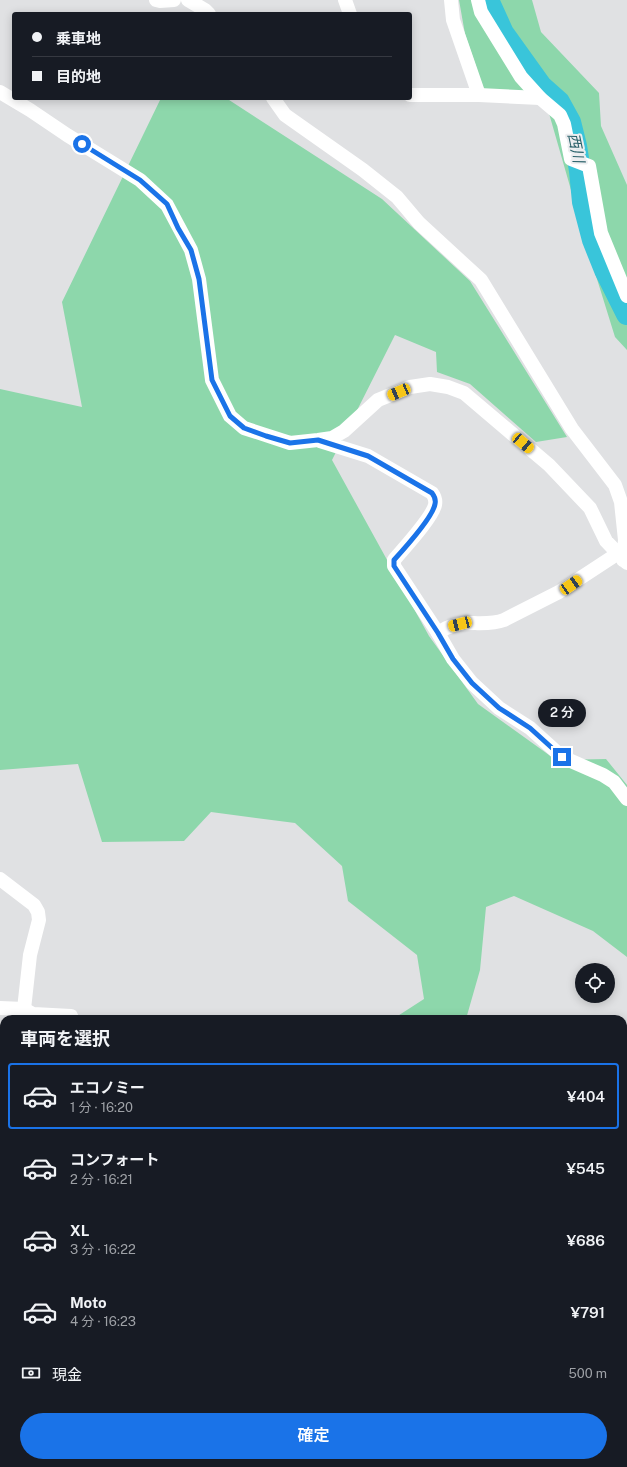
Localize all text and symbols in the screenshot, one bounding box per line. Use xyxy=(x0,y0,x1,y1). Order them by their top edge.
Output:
text: 乗車地 xyxy=(56,30,101,47)
text: 目的地 xyxy=(56,68,101,85)
water label: 西川 xyxy=(565,131,588,166)
route start xyxy=(73,135,91,153)
car xyxy=(386,382,412,402)
car xyxy=(510,431,536,455)
car xyxy=(558,573,584,597)
car xyxy=(447,615,473,633)
callout: 2 分 xyxy=(538,699,586,727)
text: 2 分 xyxy=(550,705,574,720)
route end xyxy=(553,748,571,766)
map controls xyxy=(575,963,615,1003)
button: locate xyxy=(575,963,615,1003)
text: 車両を選択 xyxy=(20,1028,110,1049)
icon: car xyxy=(22,1078,58,1114)
text: エコノミー xyxy=(70,1079,145,1096)
text: ¥404 xyxy=(567,1088,605,1105)
text: 1 分 · 16:20 xyxy=(70,1100,133,1115)
icon: car xyxy=(22,1150,58,1186)
text: コンフォート xyxy=(70,1151,160,1168)
text: ¥545 xyxy=(566,1160,605,1177)
text: 2 分 · 16:21 xyxy=(70,1172,133,1187)
icon: car xyxy=(22,1222,58,1258)
text: XL xyxy=(70,1222,89,1239)
text: ¥686 xyxy=(566,1232,605,1249)
text: 3 分 · 16:22 xyxy=(70,1242,136,1257)
icon: car xyxy=(22,1294,58,1330)
text: Moto xyxy=(70,1294,107,1311)
text: ¥791 xyxy=(571,1304,605,1321)
text: 4 分 · 16:23 xyxy=(70,1314,136,1329)
icon: cash xyxy=(20,1362,42,1384)
text: 現金 xyxy=(52,1366,82,1383)
text: 500 m xyxy=(568,1366,607,1381)
button: 確定 xyxy=(20,1413,607,1459)

